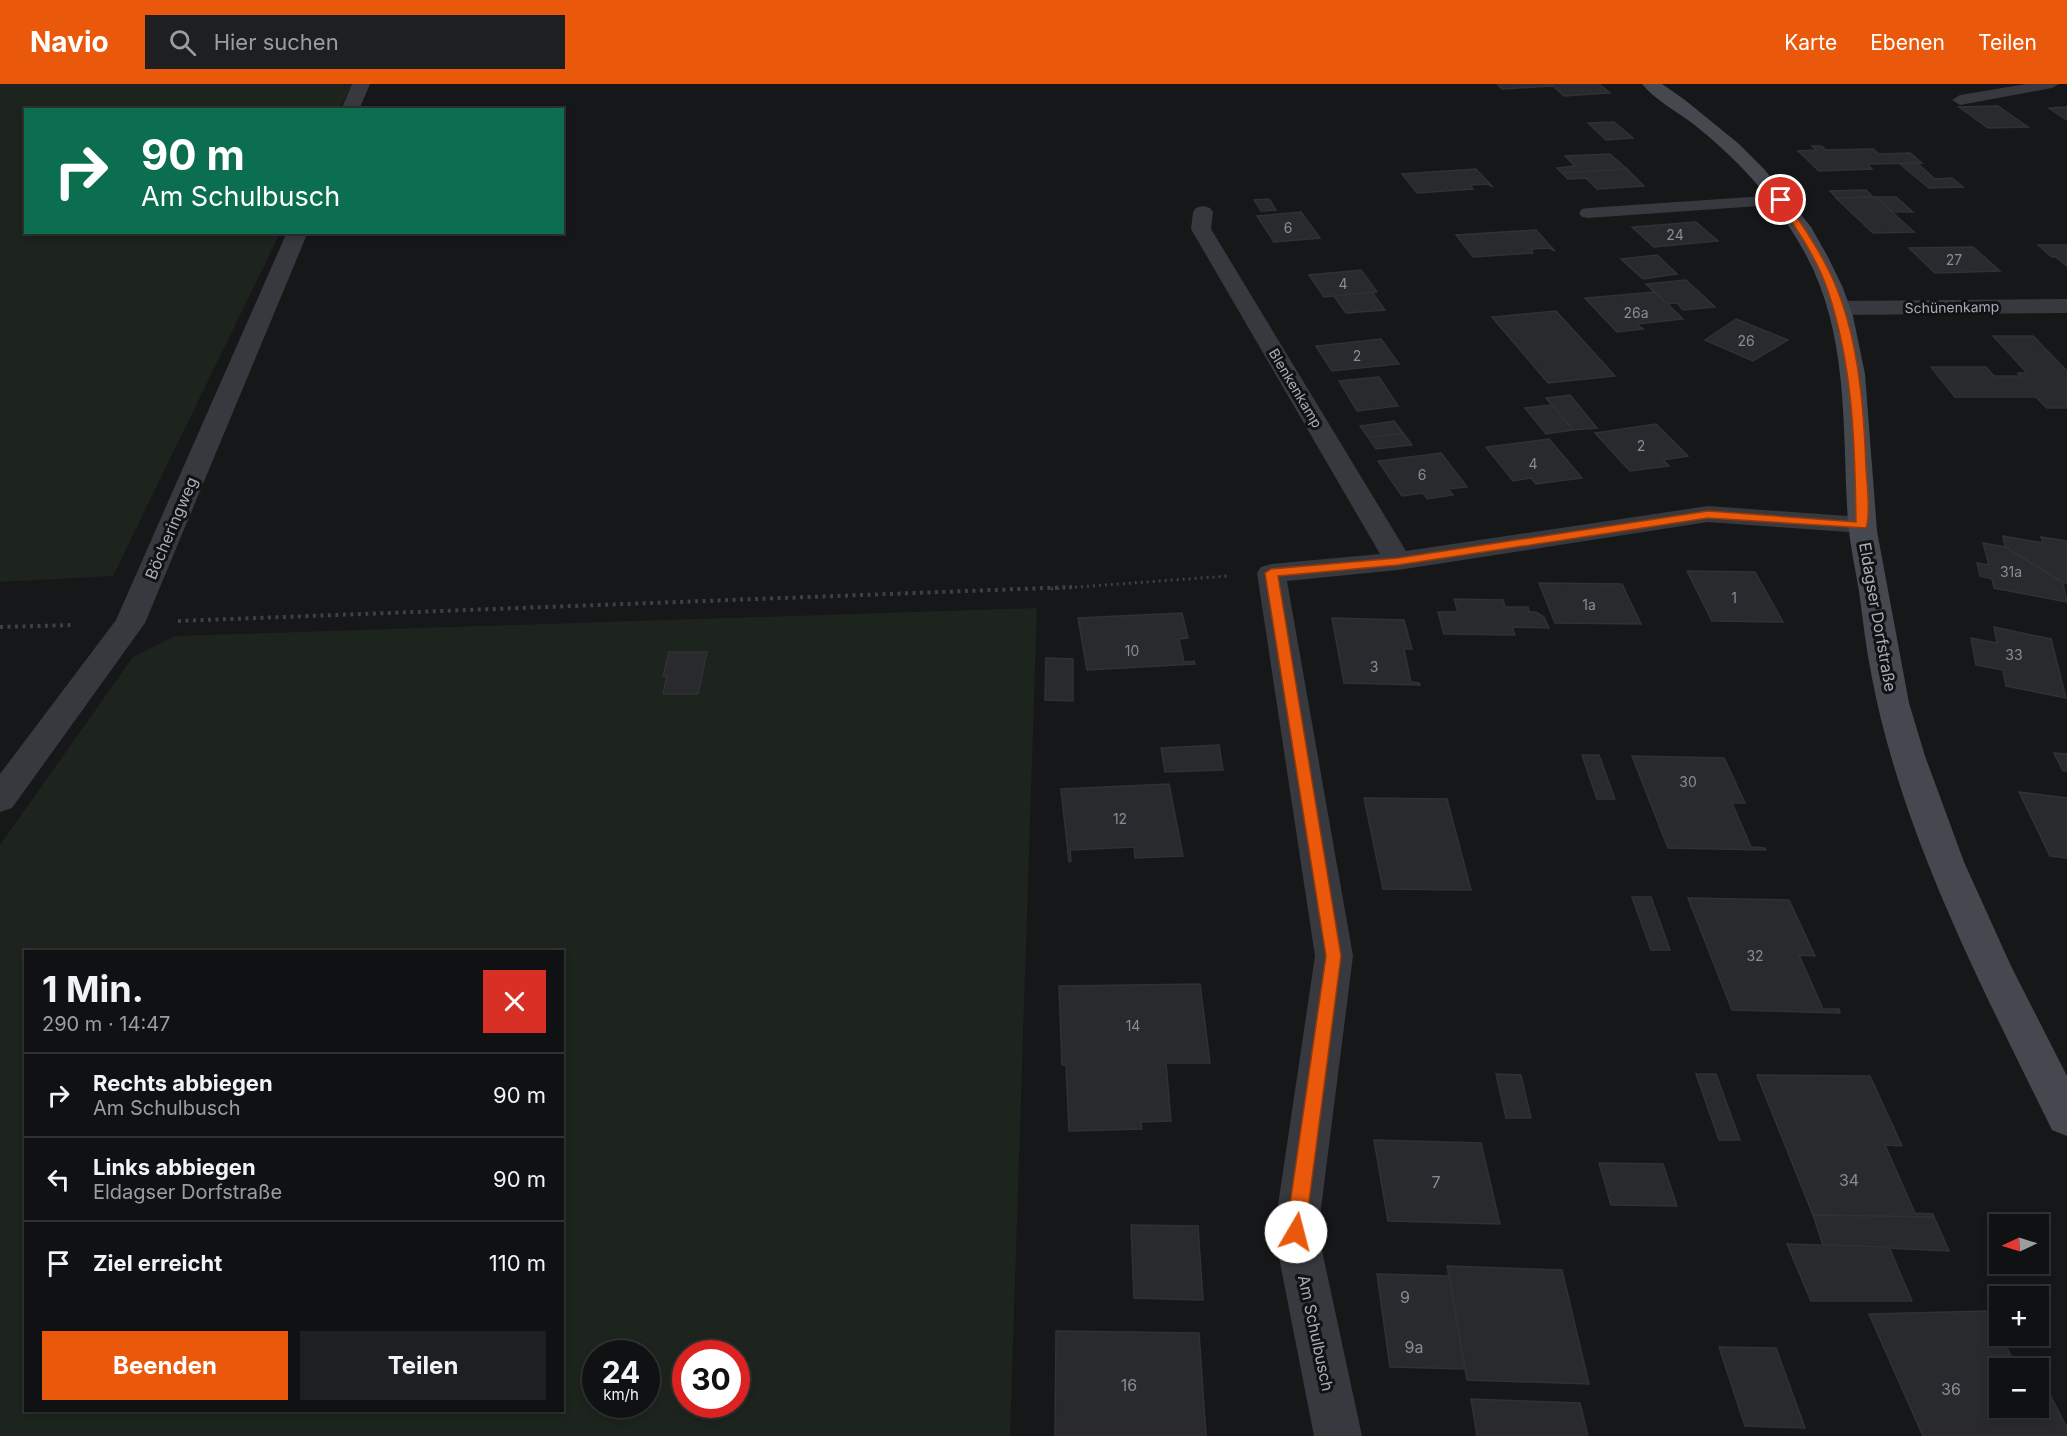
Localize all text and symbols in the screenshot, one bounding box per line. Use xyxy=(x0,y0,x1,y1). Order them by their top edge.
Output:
search box xyxy=(145,15,565,69)
text: Navio xyxy=(30,25,109,59)
icon: search xyxy=(166,26,199,59)
text: Hier suchen xyxy=(214,29,339,55)
text: Karte xyxy=(1784,30,1837,55)
text: Ebenen xyxy=(1870,30,1945,55)
text: Teilen xyxy=(1978,30,2037,55)
text: 90 m xyxy=(141,129,245,180)
icon: right xyxy=(42,132,120,210)
pin xyxy=(1755,174,1806,225)
text: Am Schulbusch xyxy=(141,180,340,213)
icon: arrive xyxy=(1764,183,1797,216)
house number: 6 xyxy=(1284,219,1292,236)
house number: 24 xyxy=(1666,226,1684,243)
house number: 27 xyxy=(1946,251,1962,268)
house number: 4 xyxy=(1338,275,1348,292)
street label: Schünenkamp xyxy=(1905,298,1999,316)
house number: 26a xyxy=(1623,304,1649,321)
house number: 26 xyxy=(1737,332,1755,349)
street label: Blenkenkamp xyxy=(1266,345,1326,431)
house number: 2 xyxy=(1353,347,1361,364)
house number: 2 xyxy=(1637,437,1645,454)
house number: 4 xyxy=(1528,455,1538,472)
house number: 6 xyxy=(1418,466,1426,483)
street label: Böcheringweg xyxy=(140,474,202,582)
street label: Eldagser Dorfstraße xyxy=(1855,541,1901,693)
house number: 31a xyxy=(2000,563,2022,580)
house number: 1 xyxy=(1731,589,1737,606)
house number: 1a xyxy=(1582,596,1596,613)
house number: 10 xyxy=(1125,642,1139,659)
house number: 33 xyxy=(2005,646,2023,663)
house number: 3 xyxy=(1370,658,1378,675)
house number: 30 xyxy=(1679,773,1697,790)
house number: 12 xyxy=(1113,810,1127,827)
house number: 32 xyxy=(1746,947,1764,964)
text: 1 Min. xyxy=(42,967,144,1011)
button: close xyxy=(483,970,546,1033)
text: 290 m · 14:47 xyxy=(42,1012,170,1036)
house number: 14 xyxy=(1126,1017,1140,1034)
text: Rechts abbiegen xyxy=(93,1070,273,1096)
icon: right xyxy=(42,1079,75,1112)
text: 90 m xyxy=(493,1082,546,1108)
text: Am Schulbusch xyxy=(93,1096,241,1120)
text: Links abbiegen xyxy=(93,1154,256,1180)
icon: left xyxy=(42,1163,75,1196)
text: 90 m xyxy=(493,1166,546,1192)
house number: 34 xyxy=(1839,1170,1859,1190)
house number: 7 xyxy=(1431,1172,1441,1192)
text: Eldagser Dorfstraße xyxy=(93,1180,282,1204)
position arrow xyxy=(1264,1200,1328,1264)
north arrow xyxy=(1989,1214,2049,1274)
map controls xyxy=(1989,1214,2049,1418)
icon: arrive xyxy=(42,1247,75,1280)
text: Ziel erreicht xyxy=(93,1250,222,1276)
text: 110 m xyxy=(489,1250,546,1276)
street label: Am Schulbusch xyxy=(1294,1273,1338,1393)
button: + xyxy=(1989,1286,2049,1346)
house number: 9 xyxy=(1400,1287,1410,1307)
button: Beenden xyxy=(42,1331,288,1400)
button: Teilen xyxy=(300,1331,546,1400)
house number: 9a xyxy=(1405,1337,1423,1357)
speed limit sign: 30 xyxy=(672,1340,750,1418)
text: 24 xyxy=(602,1354,640,1390)
button: − xyxy=(1989,1358,2049,1418)
house number: 16 xyxy=(1121,1375,1137,1395)
house number: 36 xyxy=(1941,1379,1961,1399)
text: km/h xyxy=(603,1385,639,1404)

